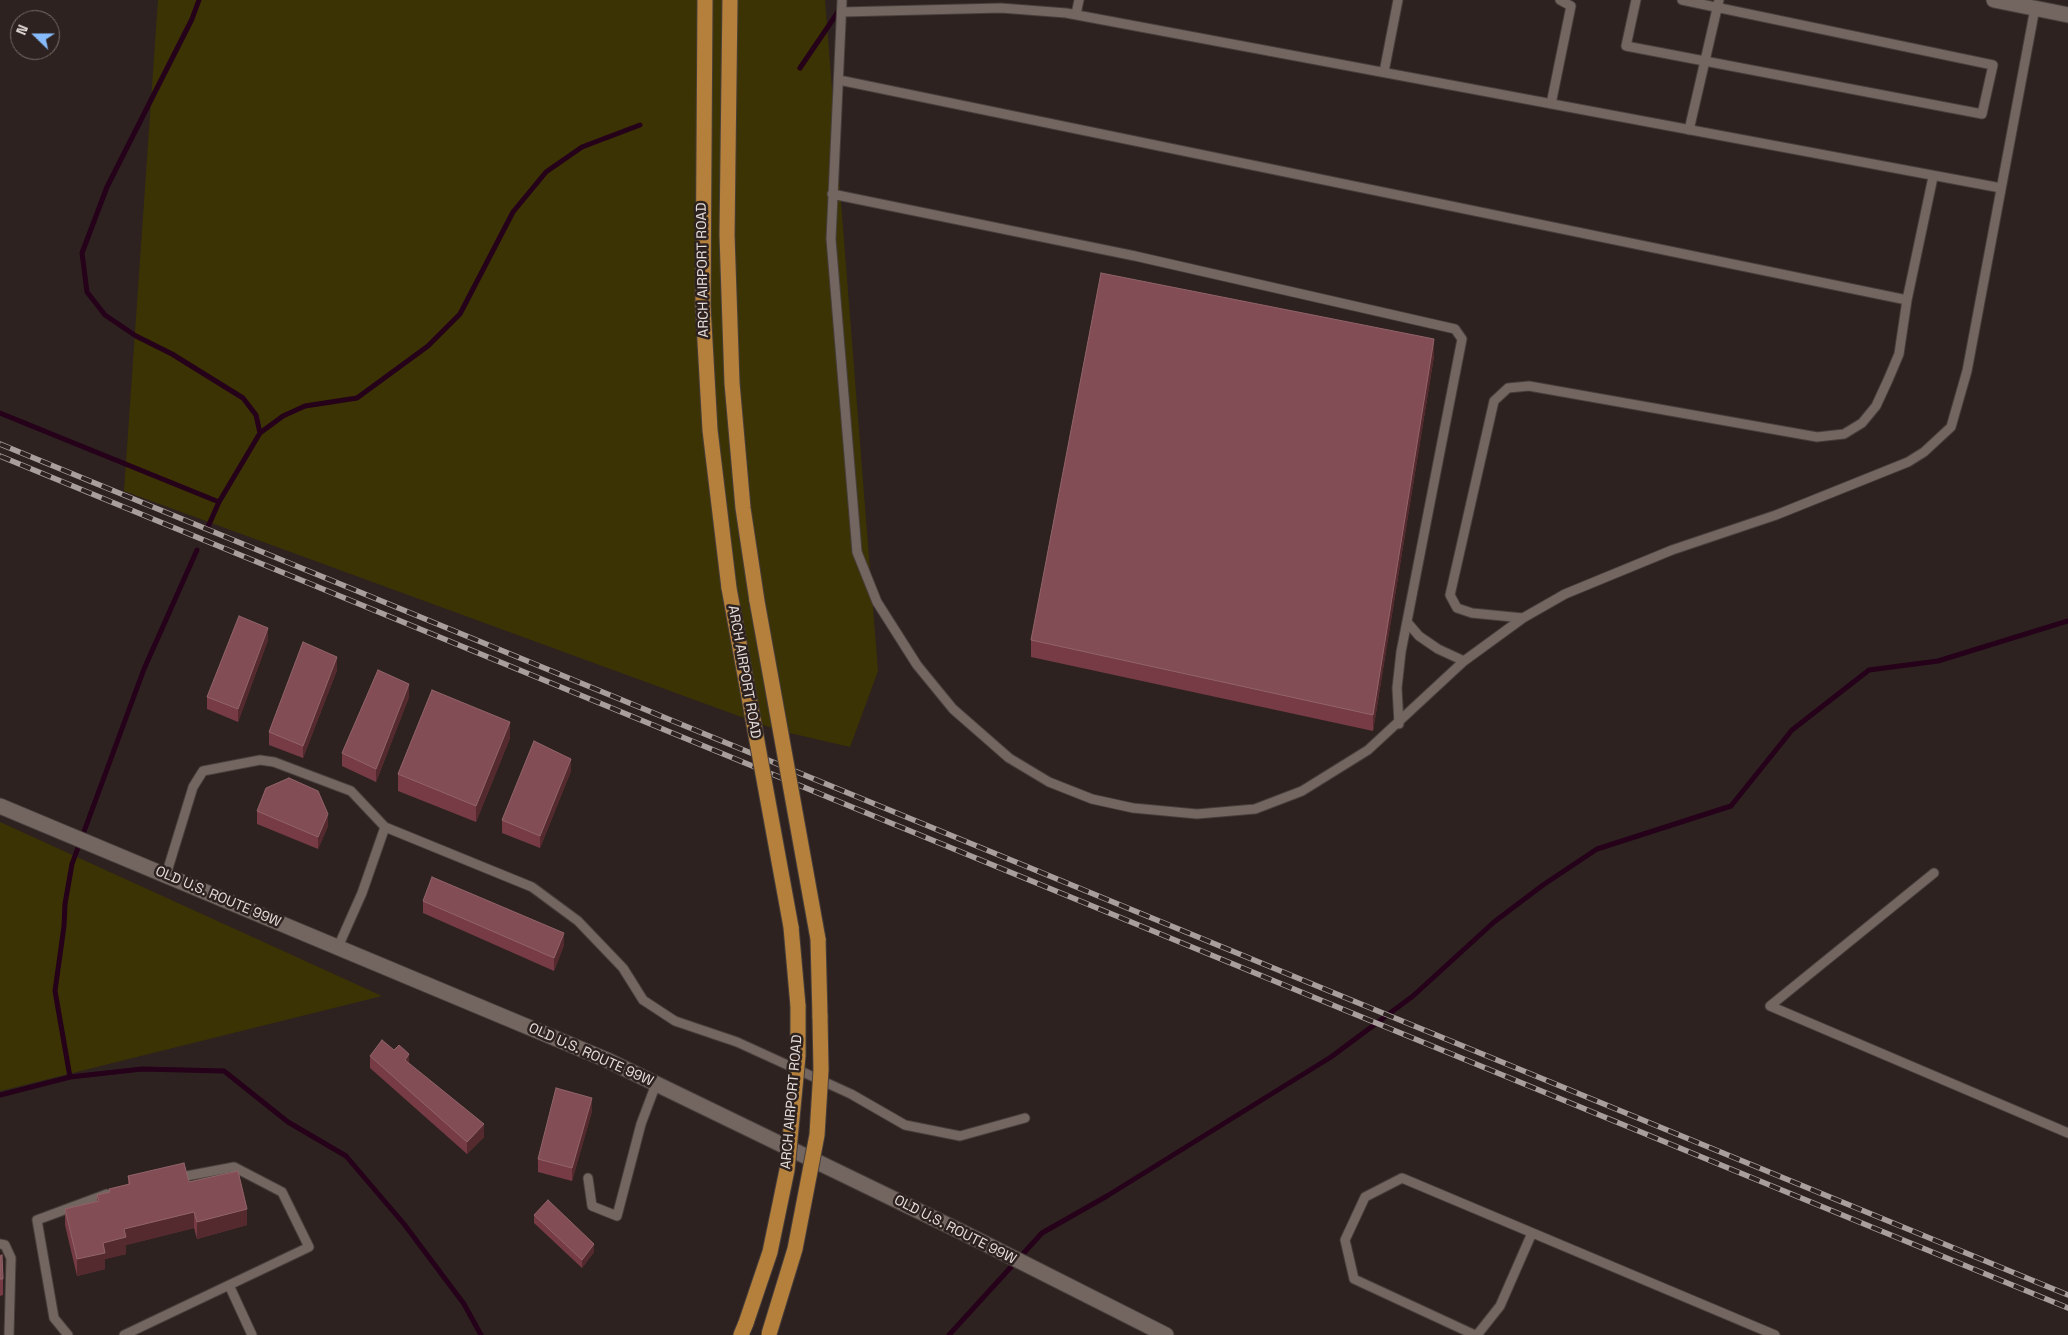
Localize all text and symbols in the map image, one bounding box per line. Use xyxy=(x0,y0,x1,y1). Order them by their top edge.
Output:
north arrow xyxy=(10,10,60,60)
text: N xyxy=(12,22,32,37)
street label: ARCH AIRPORT ROAD xyxy=(693,202,713,338)
street label: ARCH AIRPORT ROAD xyxy=(724,604,764,740)
street label: OLD U.S. ROUTE 99W xyxy=(153,863,283,931)
street label: OLD U.S. ROUTE 99W xyxy=(526,1020,656,1090)
street label: ARCH AIRPORT ROAD xyxy=(778,1034,806,1170)
street label: OLD U.S. ROUTE 99W xyxy=(891,1192,1019,1268)

